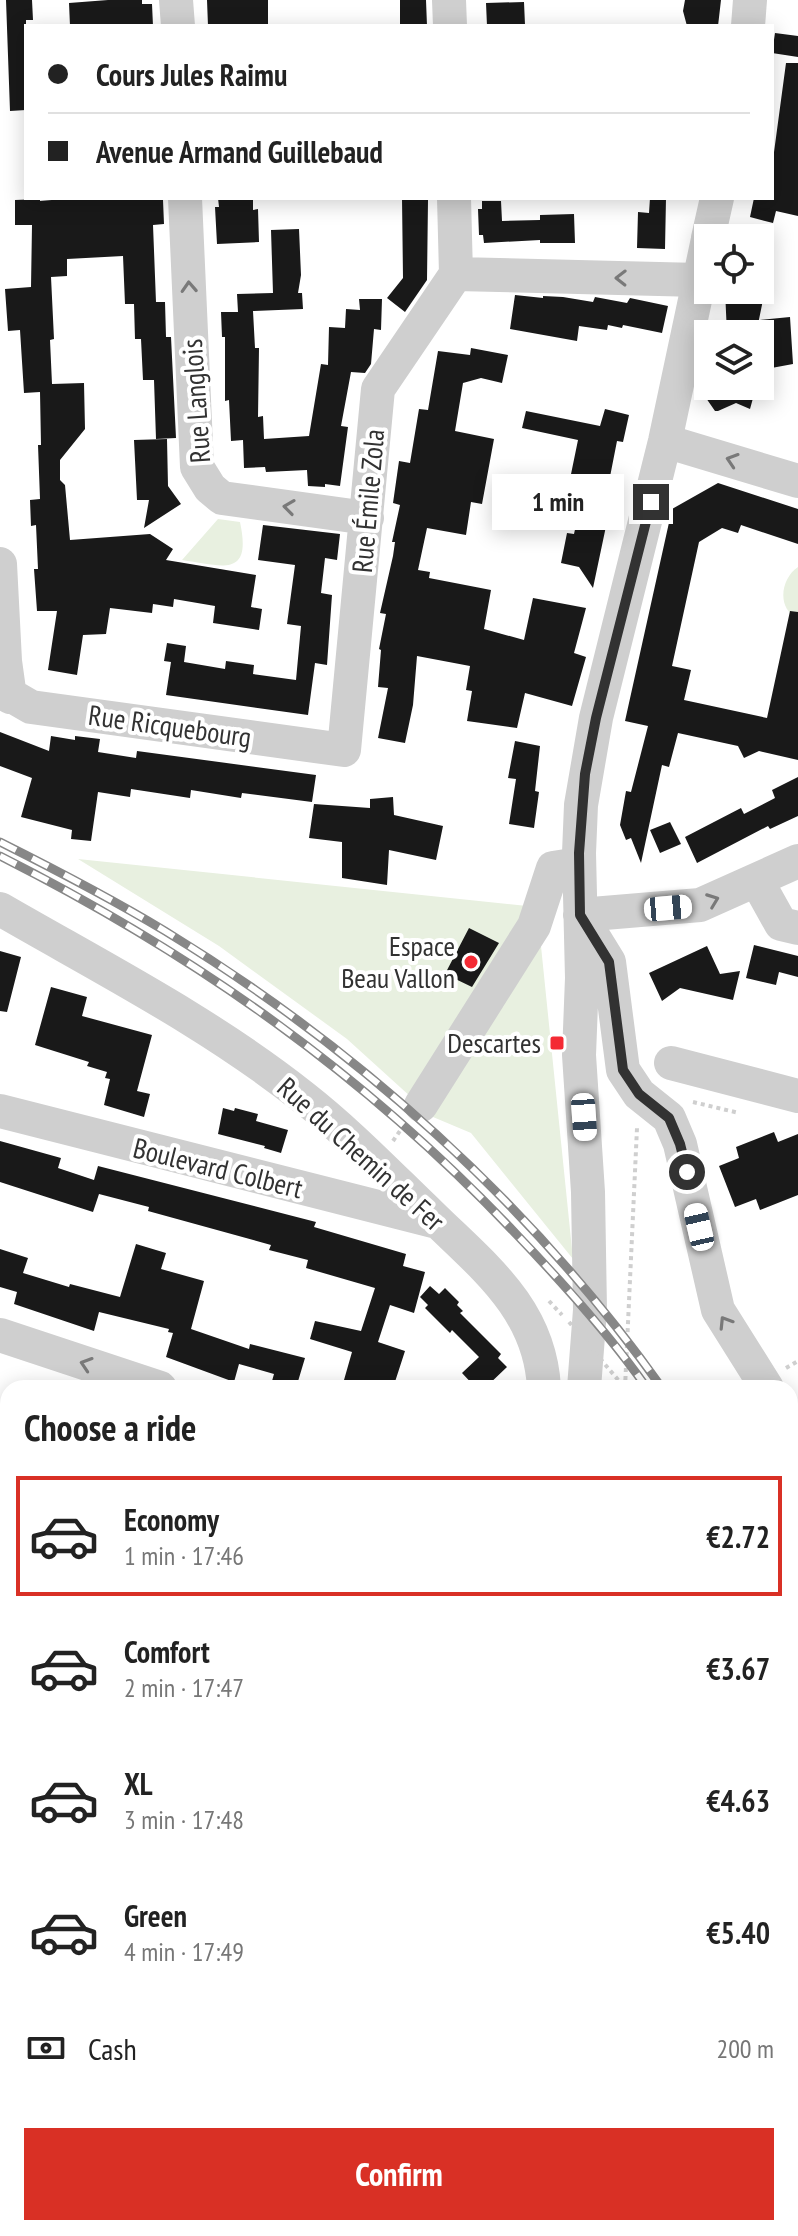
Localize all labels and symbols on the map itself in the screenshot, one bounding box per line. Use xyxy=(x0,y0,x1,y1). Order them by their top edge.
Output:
one-way arrow xyxy=(614,269,627,287)
one-way arrow xyxy=(181,280,198,293)
street label: Rue Langlois xyxy=(173,338,218,464)
street label: Rue Émile Zola xyxy=(343,428,392,574)
one-way arrow xyxy=(726,453,739,469)
callout: 1 min xyxy=(491,474,623,530)
route end xyxy=(633,484,669,520)
one-way arrow xyxy=(282,499,296,516)
street label: Rue Ricquebourg xyxy=(86,696,254,755)
one-way arrow xyxy=(705,893,719,910)
car xyxy=(643,894,693,922)
place label: Espace Beau Vallon xyxy=(341,927,455,996)
marker: Espace Beau Vallon xyxy=(462,953,480,971)
place label: Descartes xyxy=(447,1024,541,1061)
marker: Descartes xyxy=(548,1034,566,1052)
street label: Rue du Chemin de Fer xyxy=(270,1069,453,1239)
car xyxy=(570,1092,598,1142)
street label: Boulevard Colbert xyxy=(130,1129,307,1206)
route start xyxy=(669,1154,705,1190)
car xyxy=(682,1201,716,1253)
one-way arrow xyxy=(720,1316,735,1331)
one-way arrow xyxy=(80,1357,94,1373)

